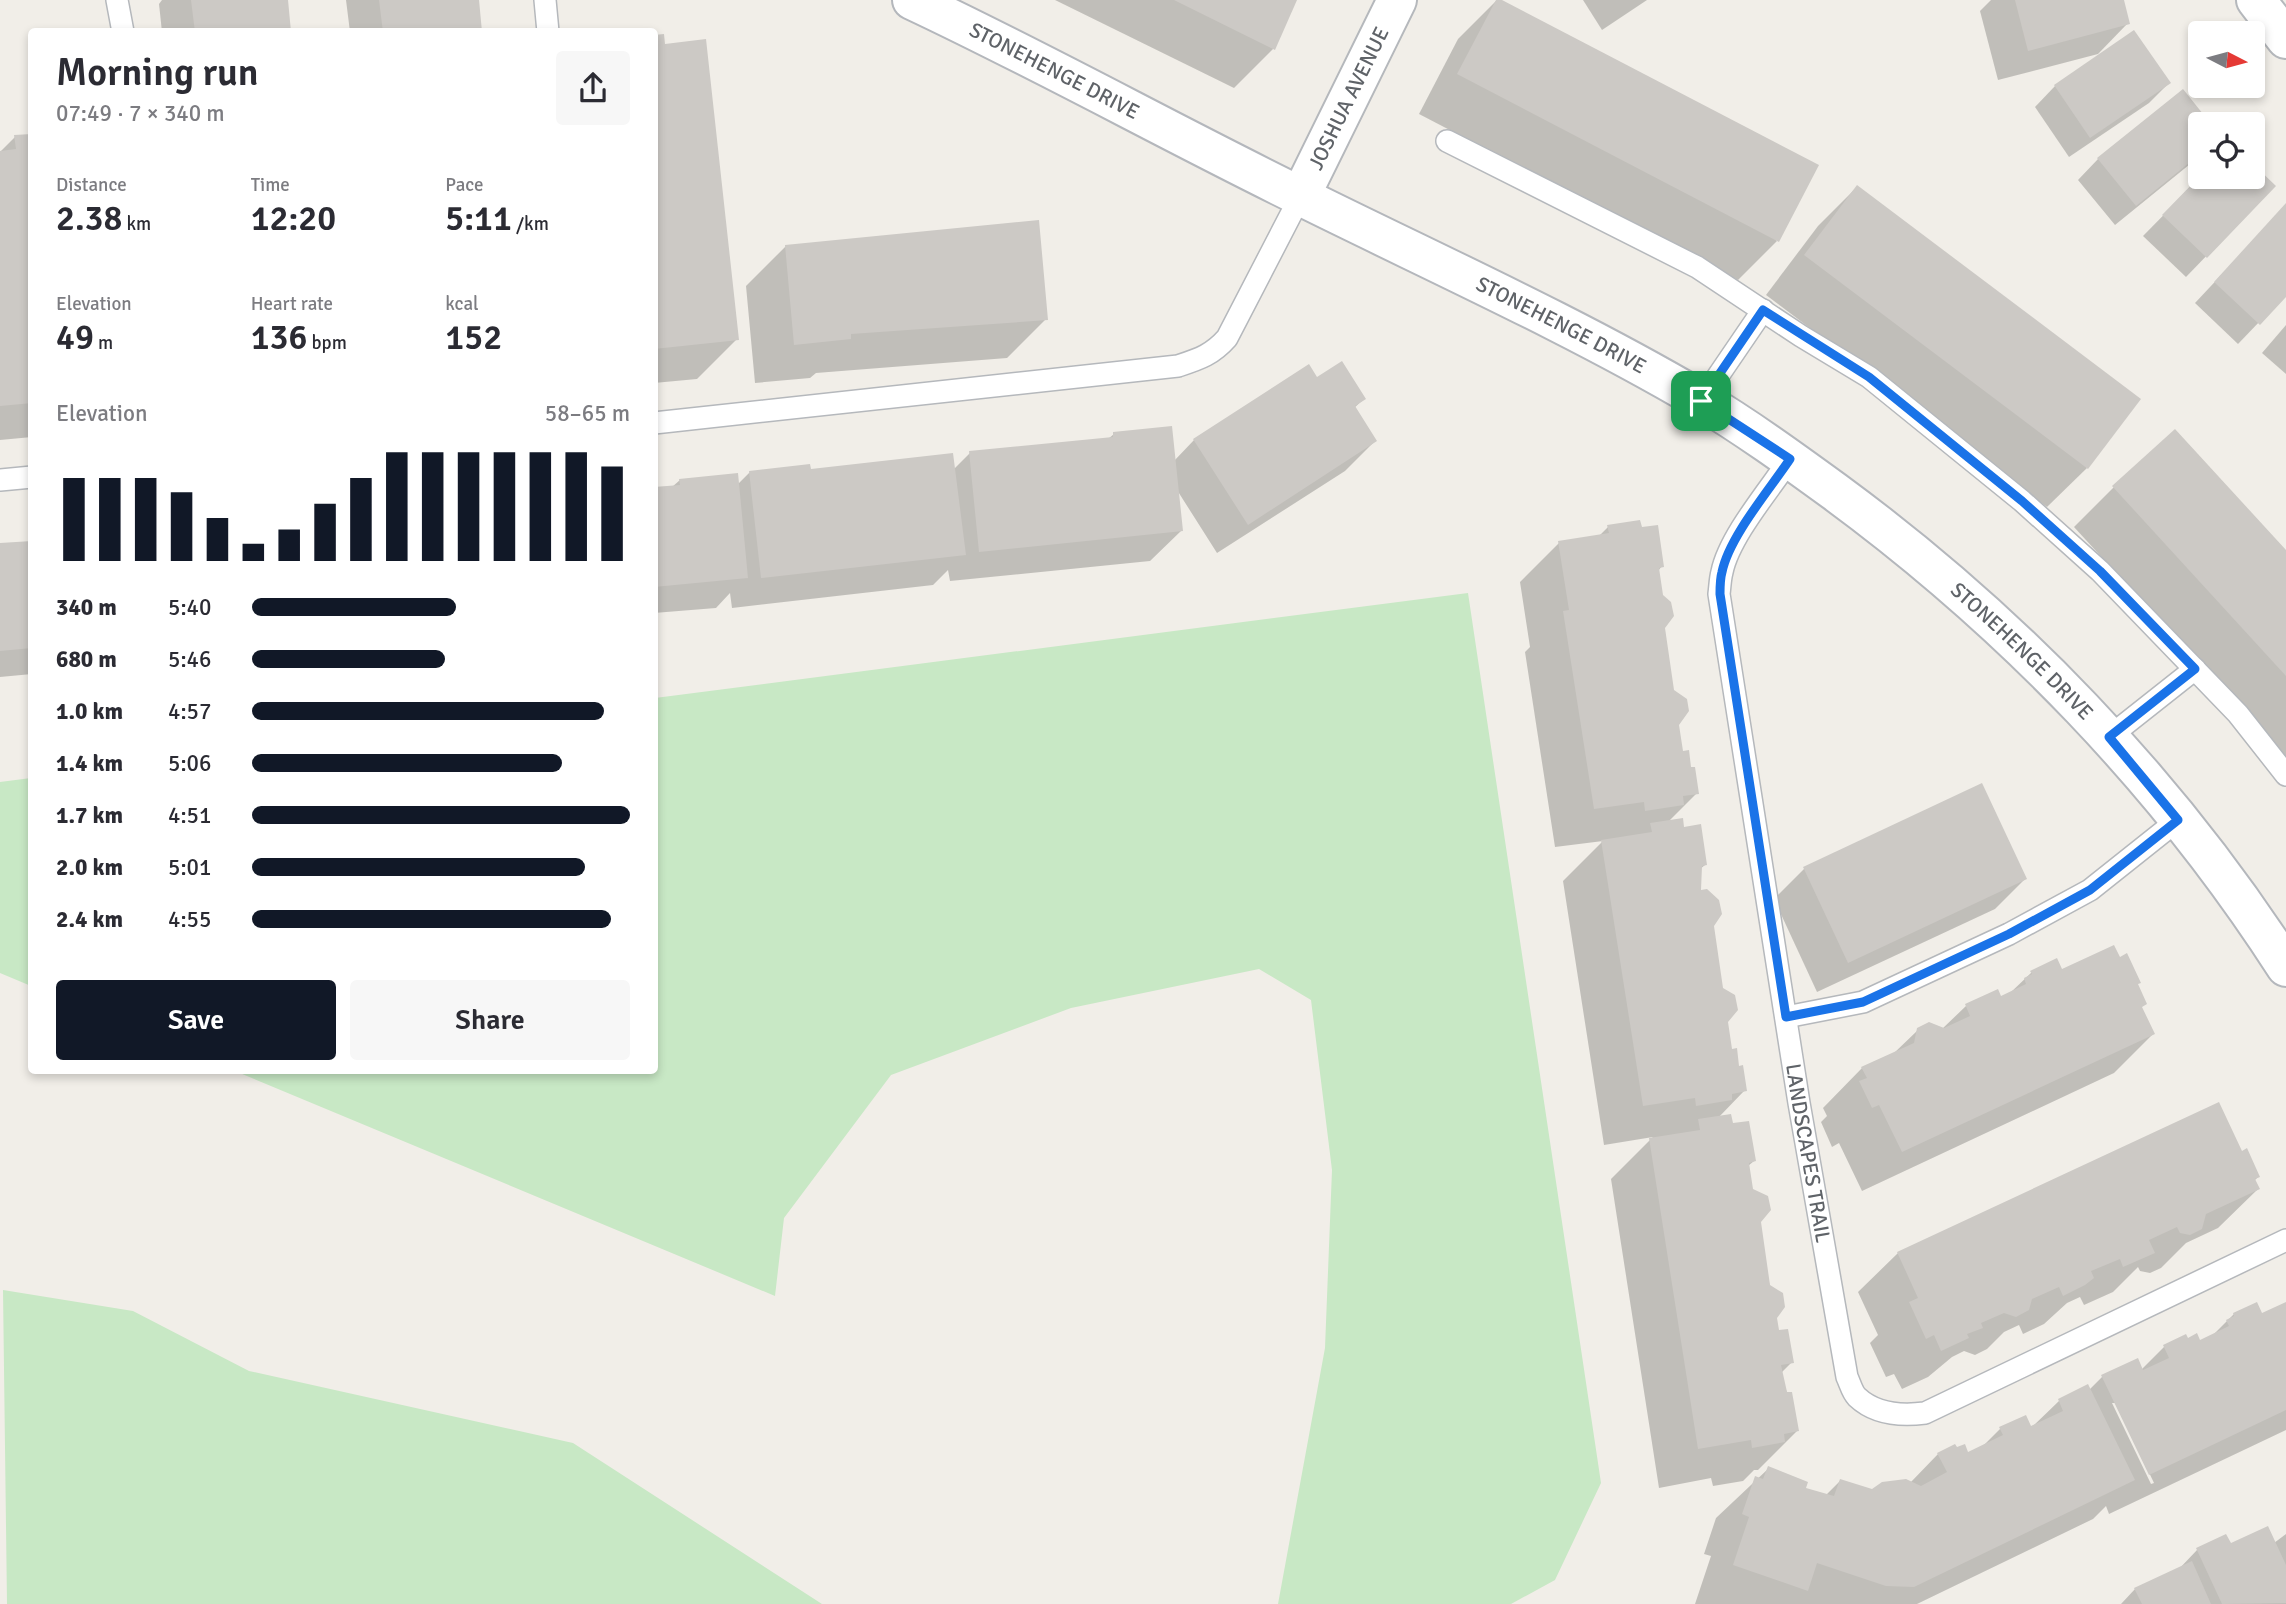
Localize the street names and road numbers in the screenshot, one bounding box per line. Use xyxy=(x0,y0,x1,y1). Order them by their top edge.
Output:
street label: STONEHENGE DRIVE xyxy=(965,17,1144,125)
street label: JOSHUA AVENUE xyxy=(1302,23,1395,174)
street label: STONEHENGE DRIVE xyxy=(1472,271,1651,379)
street label: STONEHENGE DRIVE xyxy=(1945,577,2099,725)
street label: LANDSCAPES TRAIL xyxy=(1780,1062,1836,1245)

